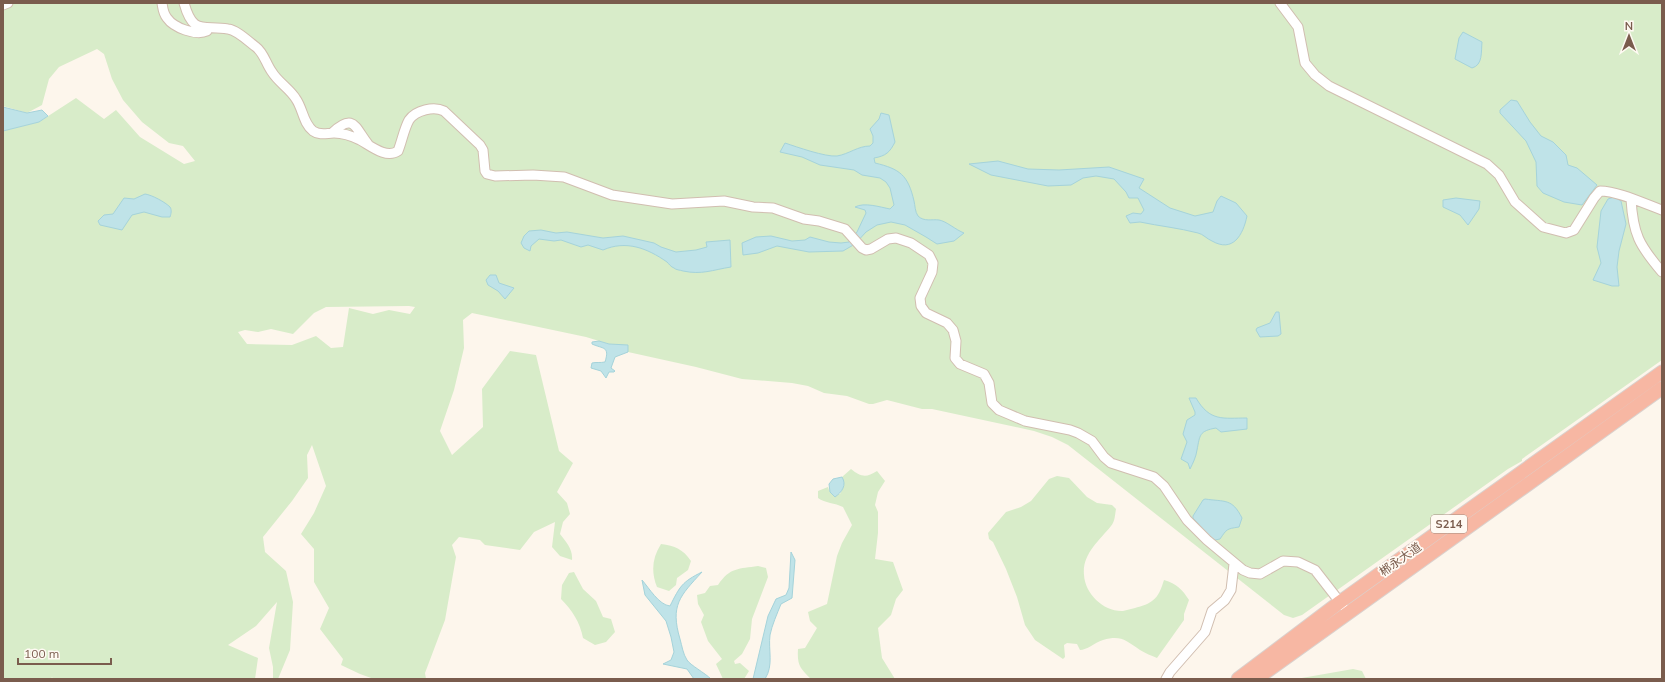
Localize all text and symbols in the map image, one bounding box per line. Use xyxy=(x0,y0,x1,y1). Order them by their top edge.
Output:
north arrow xyxy=(1609,16,1649,56)
text: N xyxy=(1625,19,1633,33)
road number: S214 xyxy=(1431,515,1467,533)
street label: 郴永大道 xyxy=(1376,539,1424,579)
scale bar xyxy=(18,640,111,666)
text: 100 m xyxy=(24,646,59,661)

